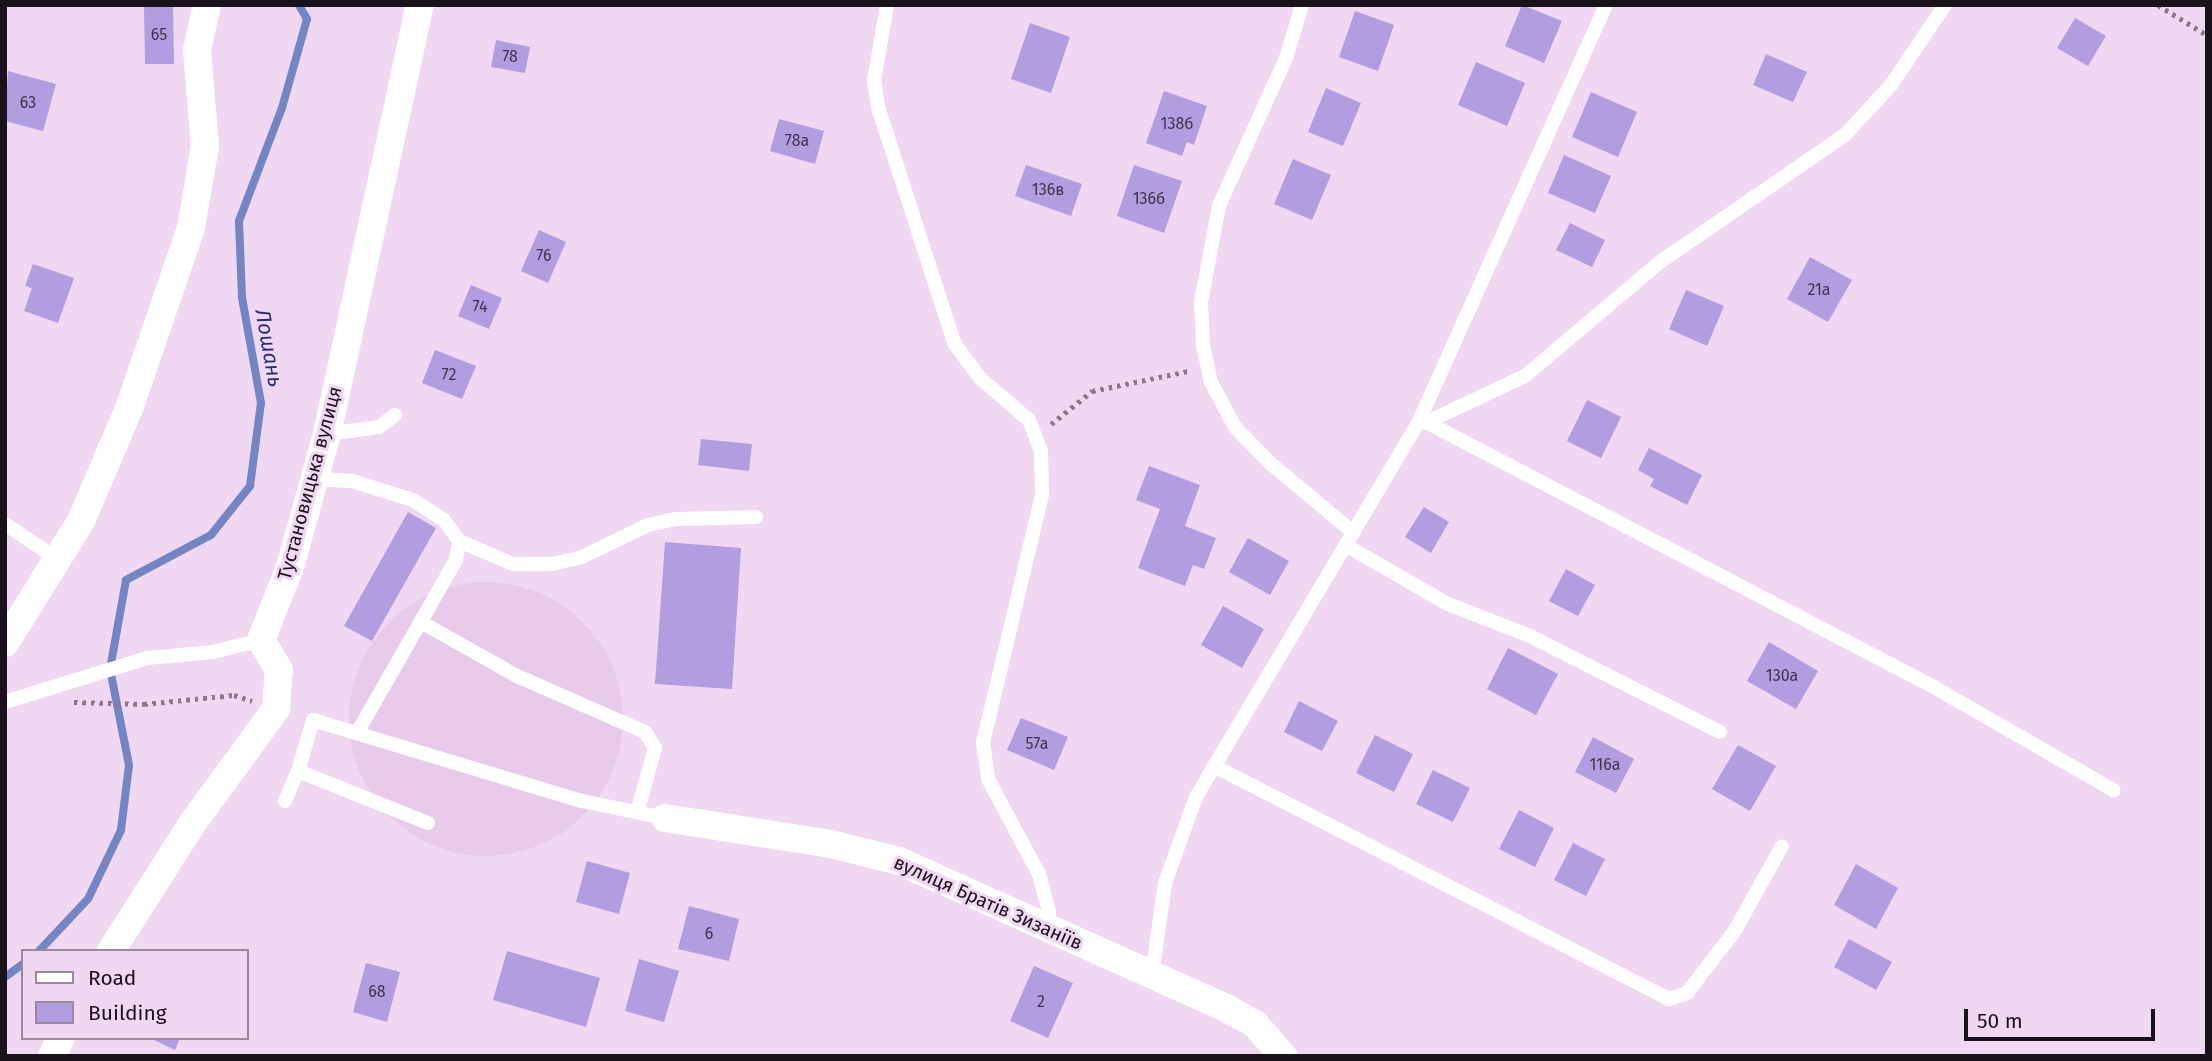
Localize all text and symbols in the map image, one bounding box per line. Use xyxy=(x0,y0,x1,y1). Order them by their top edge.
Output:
house number: 65 xyxy=(151,25,167,45)
house number: 78 xyxy=(502,47,518,67)
house number: 63 xyxy=(20,93,36,113)
house number: 138б xyxy=(1161,114,1193,134)
house number: 78а xyxy=(785,131,809,151)
house number: 136в xyxy=(1032,180,1064,200)
house number: 136б xyxy=(1133,189,1165,209)
house number: 76 xyxy=(536,246,552,266)
house number: 21а xyxy=(1807,280,1831,300)
house number: 74 xyxy=(473,297,487,317)
water label: Лошань xyxy=(250,307,288,389)
house number: 72 xyxy=(442,365,456,385)
street label: Тустановицька вулиця xyxy=(273,384,347,582)
house number: 130а xyxy=(1766,666,1798,686)
house number: 57а xyxy=(1026,734,1048,754)
house number: 116а xyxy=(1590,755,1620,775)
street label: вулиця Братів Зизаніїв xyxy=(890,851,1086,955)
house number: 6 xyxy=(705,924,713,944)
legend xyxy=(21,949,248,1040)
text: Road xyxy=(88,965,136,991)
house number: 68 xyxy=(368,982,386,1002)
house number: 2 xyxy=(1037,992,1045,1012)
scale bar xyxy=(1967,995,2158,1038)
text: Building xyxy=(88,1000,167,1026)
text: 50 m xyxy=(1977,1008,2023,1034)

